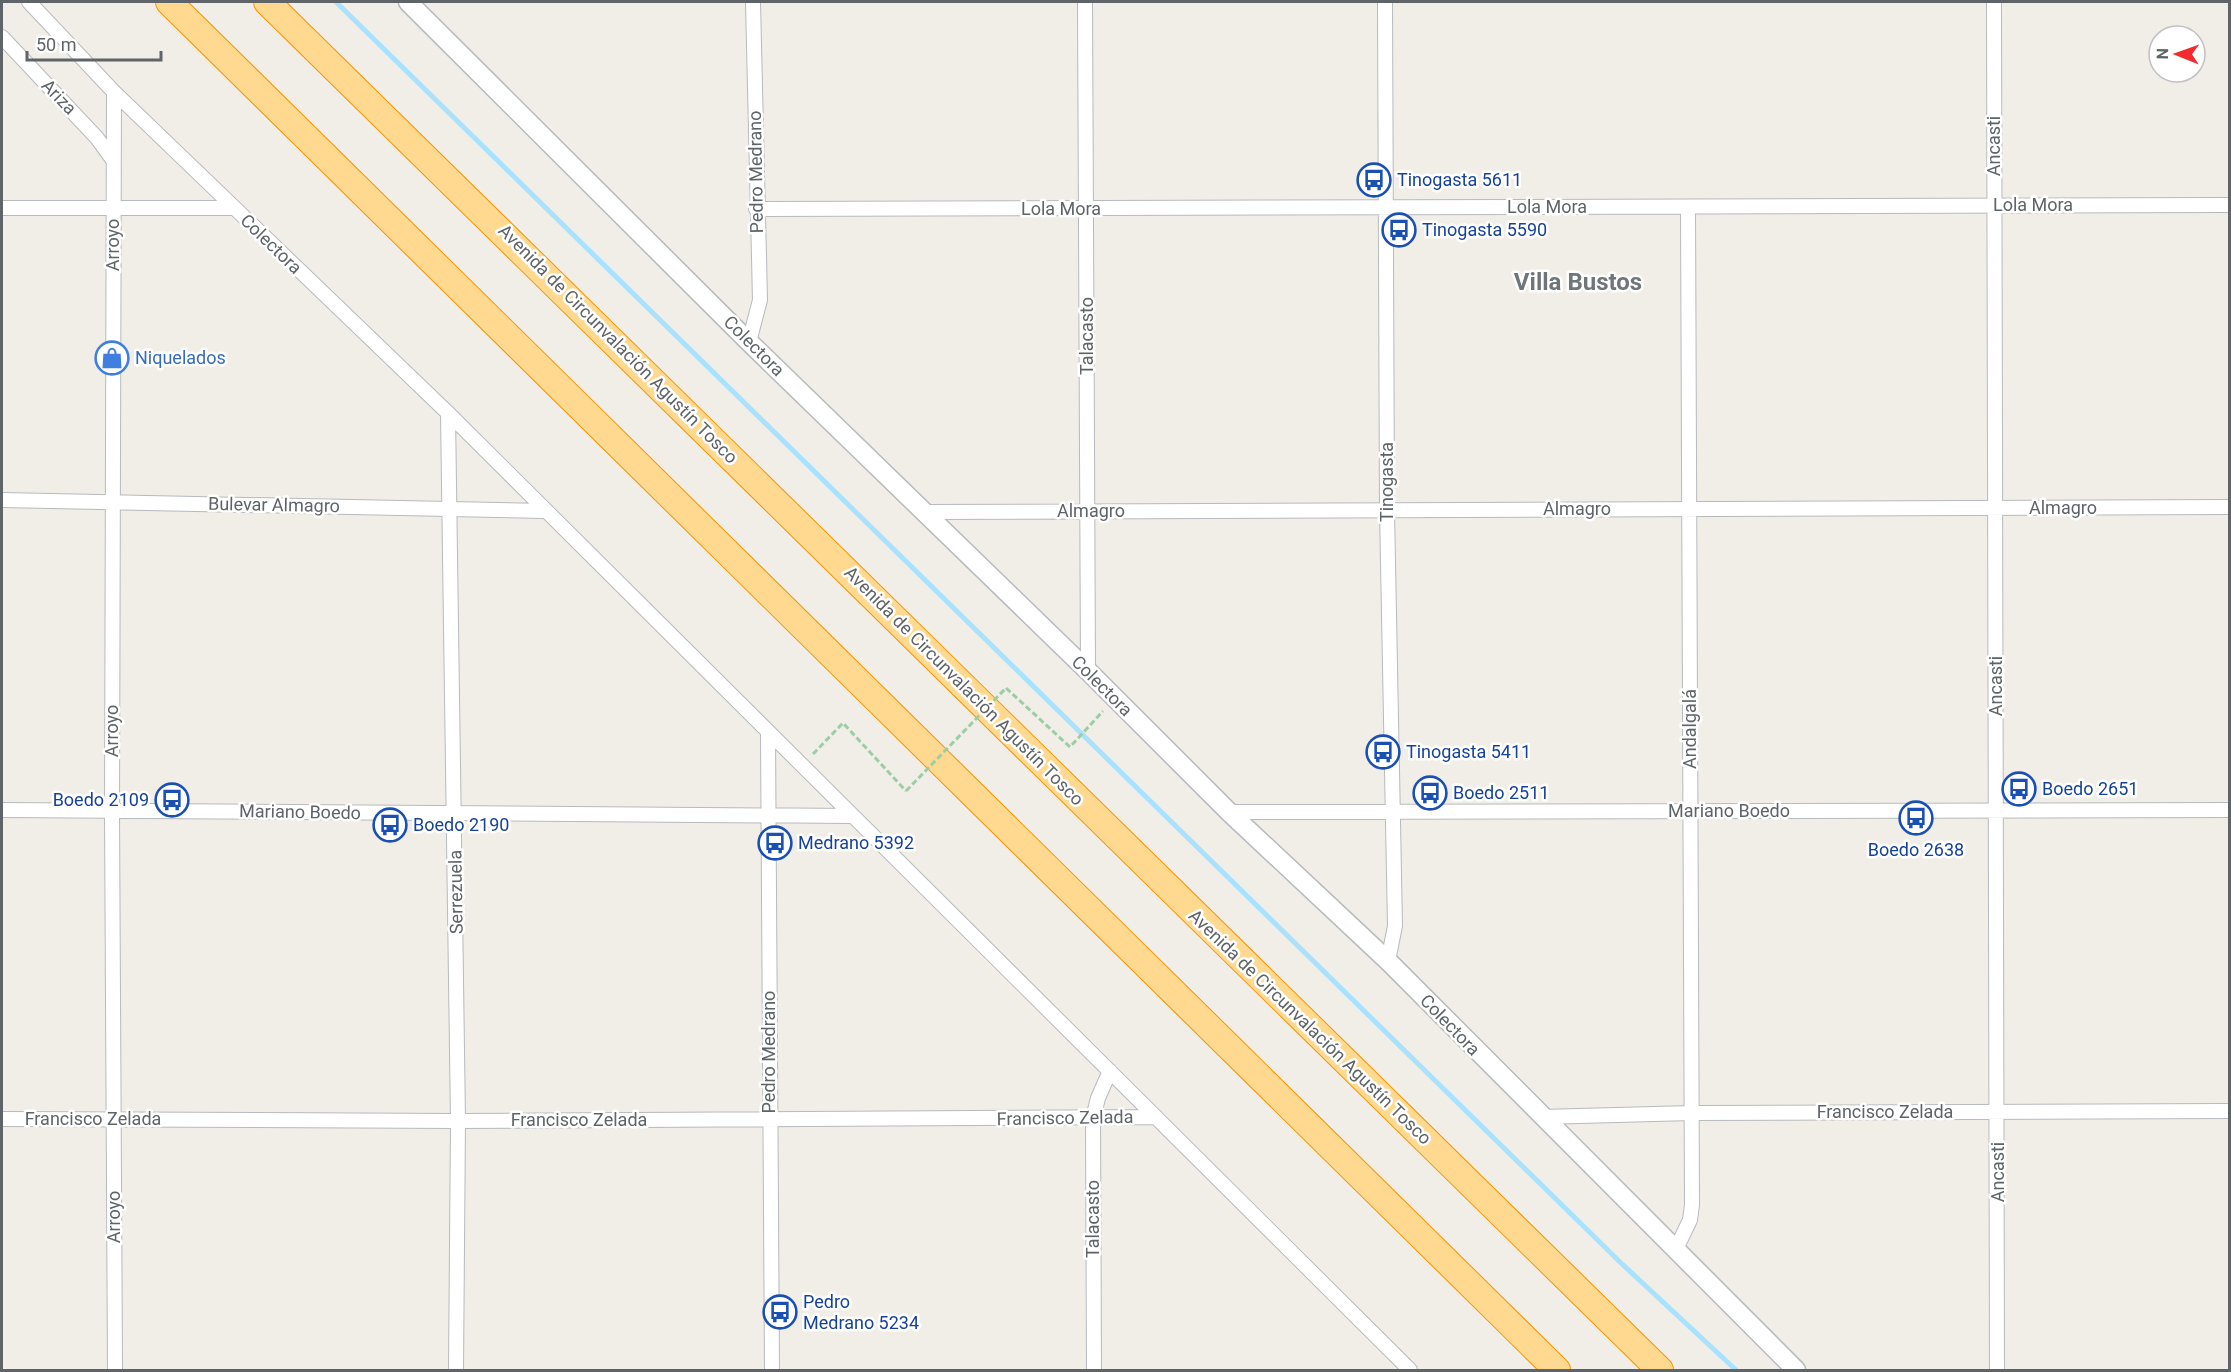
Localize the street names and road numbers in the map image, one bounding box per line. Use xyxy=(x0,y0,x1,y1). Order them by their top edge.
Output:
street label: Ariza xyxy=(38,75,81,119)
street label: Pedro Medrano xyxy=(744,110,767,234)
street label: Ancasti xyxy=(1983,116,2004,176)
street label: Lola Mora xyxy=(1993,194,2073,215)
street label: Lola Mora xyxy=(1507,196,1587,217)
street label: Lola Mora xyxy=(1021,198,1101,219)
street label: Colectora xyxy=(236,209,306,278)
street label: Arroyo xyxy=(102,219,123,271)
street label: Avenida de Circunvalación Agustín Tosco xyxy=(495,220,742,467)
street label: Talacasto xyxy=(1076,297,1097,375)
street label: Colectora xyxy=(720,311,789,380)
street label: Tinogasta xyxy=(1376,442,1397,522)
street label: Bulevar Almagro xyxy=(208,493,340,516)
street label: Almagro xyxy=(2029,497,2097,518)
street label: Almagro xyxy=(1543,498,1611,519)
street label: Almagro xyxy=(1057,500,1125,521)
street label: Avenida de Circunvalación Agustín Tosco xyxy=(841,562,1088,809)
street label: Colectora xyxy=(1068,651,1137,720)
street label: Ancasti xyxy=(1985,656,2006,716)
street label: Andalgalá xyxy=(1679,689,1700,769)
street label: Arroyo xyxy=(101,705,122,757)
street label: Mariano Boedo xyxy=(239,800,361,823)
street label: Mariano Boedo xyxy=(1668,800,1790,821)
street label: Serrezuela xyxy=(444,850,467,934)
street label: Avenida de Circunvalación Agustín Tosco xyxy=(1185,905,1436,1149)
street label: Colectora xyxy=(1416,990,1485,1060)
street label: Pedro Medrano xyxy=(758,991,779,1113)
street label: Francisco Zelada xyxy=(1817,1101,1953,1122)
street label: Francisco Zelada xyxy=(996,1106,1134,1129)
street label: Francisco Zelada xyxy=(25,1108,161,1129)
street label: Francisco Zelada xyxy=(511,1109,647,1130)
street label: Ancasti xyxy=(1987,1142,2008,1202)
street label: Talacasto xyxy=(1082,1180,1103,1258)
street label: Arroyo xyxy=(103,1191,124,1243)

